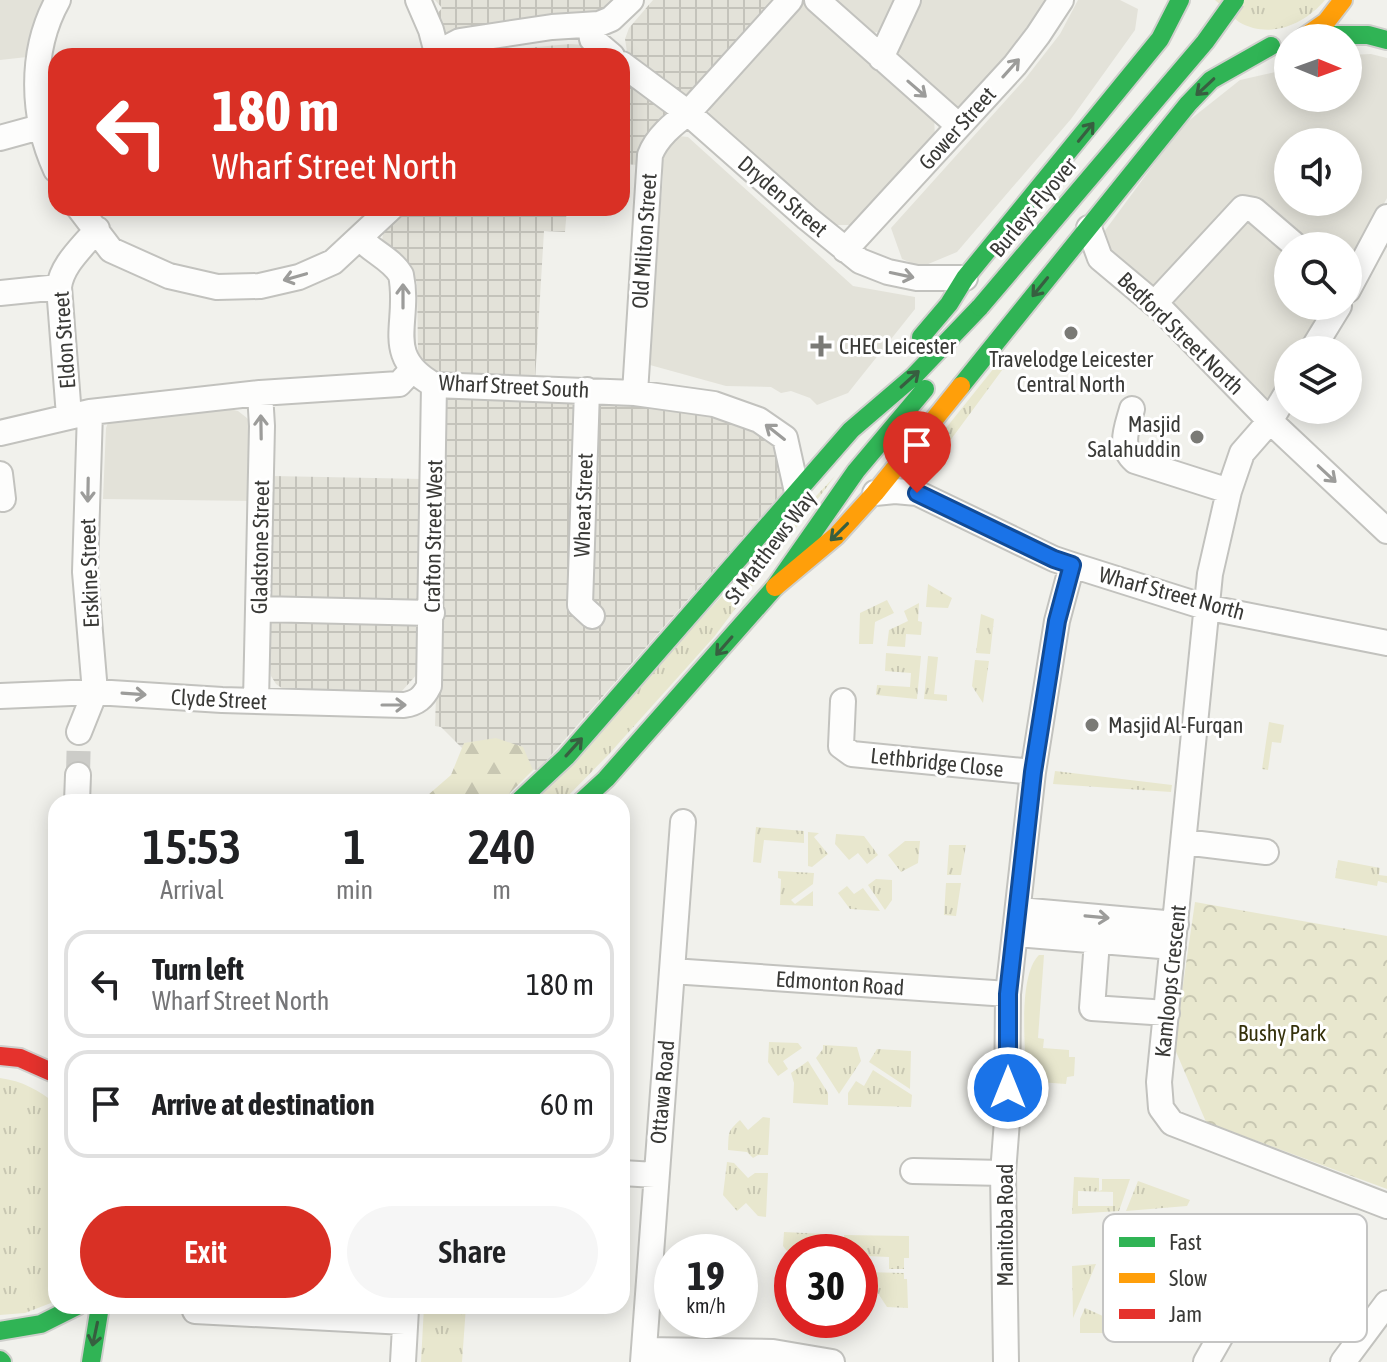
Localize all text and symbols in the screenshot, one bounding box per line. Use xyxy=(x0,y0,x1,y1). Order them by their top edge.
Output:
north arrow xyxy=(1274,24,1362,112)
map controls xyxy=(1274,24,1362,424)
one-way arrow xyxy=(1002,58,1020,78)
one-way arrow xyxy=(1195,78,1215,97)
text: 180 m xyxy=(212,79,339,143)
icon: left xyxy=(80,80,184,184)
one-way arrow xyxy=(906,80,926,98)
street label: Gower Street xyxy=(913,81,1001,175)
one-way arrow xyxy=(1077,122,1095,143)
button: sound xyxy=(1274,128,1362,216)
text: Wharf Street North xyxy=(212,145,458,187)
street label: Dryden Street xyxy=(733,150,833,242)
street label: Burleys Flyover xyxy=(984,152,1082,262)
street label: Old Milton Street xyxy=(626,172,662,310)
button: search xyxy=(1274,232,1362,320)
street label: Bedford Street North xyxy=(1113,266,1249,400)
one-way arrow xyxy=(889,269,915,284)
one-way arrow xyxy=(282,270,308,285)
one-way arrow xyxy=(1031,277,1049,298)
one-way arrow xyxy=(395,283,411,310)
street label: Eldon Street xyxy=(48,290,80,390)
marker: Travelodge Leicester Central North xyxy=(1062,324,1080,342)
place label: CHEC Leicester xyxy=(839,333,957,359)
marker: CHEC Leicester xyxy=(810,335,832,357)
button: layers xyxy=(1274,336,1362,424)
place label: Travelodge Leicester Central North xyxy=(989,346,1153,397)
street label: Wharf Street South xyxy=(438,369,590,403)
one-way arrow xyxy=(899,371,919,389)
pin xyxy=(883,411,951,493)
place label: Masjid Salahuddin xyxy=(1088,411,1181,462)
one-way arrow xyxy=(254,414,269,441)
one-way arrow xyxy=(764,423,785,441)
icon: arrive xyxy=(895,423,939,467)
marker: Masjid Salahuddin xyxy=(1188,428,1206,446)
street label: Wheat Street xyxy=(568,452,598,558)
street label: Crafton Street West xyxy=(419,459,447,613)
one-way arrow xyxy=(1316,465,1336,483)
one-way arrow xyxy=(80,476,95,503)
street label: Gladstone Street xyxy=(246,480,274,614)
street label: St Matthews Way xyxy=(719,485,821,609)
street label: Erskine Street xyxy=(74,518,104,628)
one-way arrow xyxy=(829,522,849,541)
street label: Wharf Street North xyxy=(1096,561,1248,625)
one-way arrow xyxy=(715,636,733,656)
street label: Clyde Street xyxy=(170,684,268,714)
one-way arrow xyxy=(120,687,147,702)
one-way arrow xyxy=(380,697,407,713)
place label: Masjid Al-Furqan xyxy=(1108,712,1244,738)
marker: Masjid Al-Furqan xyxy=(1083,716,1101,734)
one-way arrow xyxy=(565,738,583,758)
street label: Lethbridge Close xyxy=(869,742,1005,782)
text: 15:53 xyxy=(143,819,241,874)
text: 1 xyxy=(343,819,366,874)
text: 240 xyxy=(468,819,535,874)
text: Arrival xyxy=(160,875,224,905)
text: min xyxy=(336,875,373,905)
text: m xyxy=(492,875,511,905)
street label: Kamloops Crescent xyxy=(1149,903,1191,1059)
one-way arrow xyxy=(1083,910,1110,925)
text: Turn left xyxy=(152,952,244,986)
icon: left xyxy=(84,962,128,1006)
street label: Edmonton Road xyxy=(775,966,905,1000)
text: 180 m xyxy=(526,967,594,1001)
text: Wharf Street North xyxy=(152,986,329,1016)
park label: Bushy Park xyxy=(1238,1020,1326,1046)
street label: Ottawa Road xyxy=(645,1039,679,1145)
position arrow xyxy=(966,1046,1050,1130)
icon: arrive xyxy=(84,1082,128,1126)
text: Arrive at destination xyxy=(152,1087,374,1121)
text: 60 m xyxy=(540,1087,594,1121)
street label: Manitoba Road xyxy=(992,1164,1018,1286)
button: Exit xyxy=(80,1206,331,1298)
button: Share xyxy=(347,1206,598,1298)
legend xyxy=(1103,1214,1367,1342)
text: Fast xyxy=(1169,1229,1202,1255)
speed limit sign: 30 xyxy=(774,1234,878,1338)
text: 19 xyxy=(687,1253,725,1298)
text: Slow xyxy=(1169,1265,1207,1291)
text: km/h xyxy=(686,1294,726,1317)
text: Jam xyxy=(1169,1301,1202,1327)
one-way arrow xyxy=(87,1321,102,1346)

